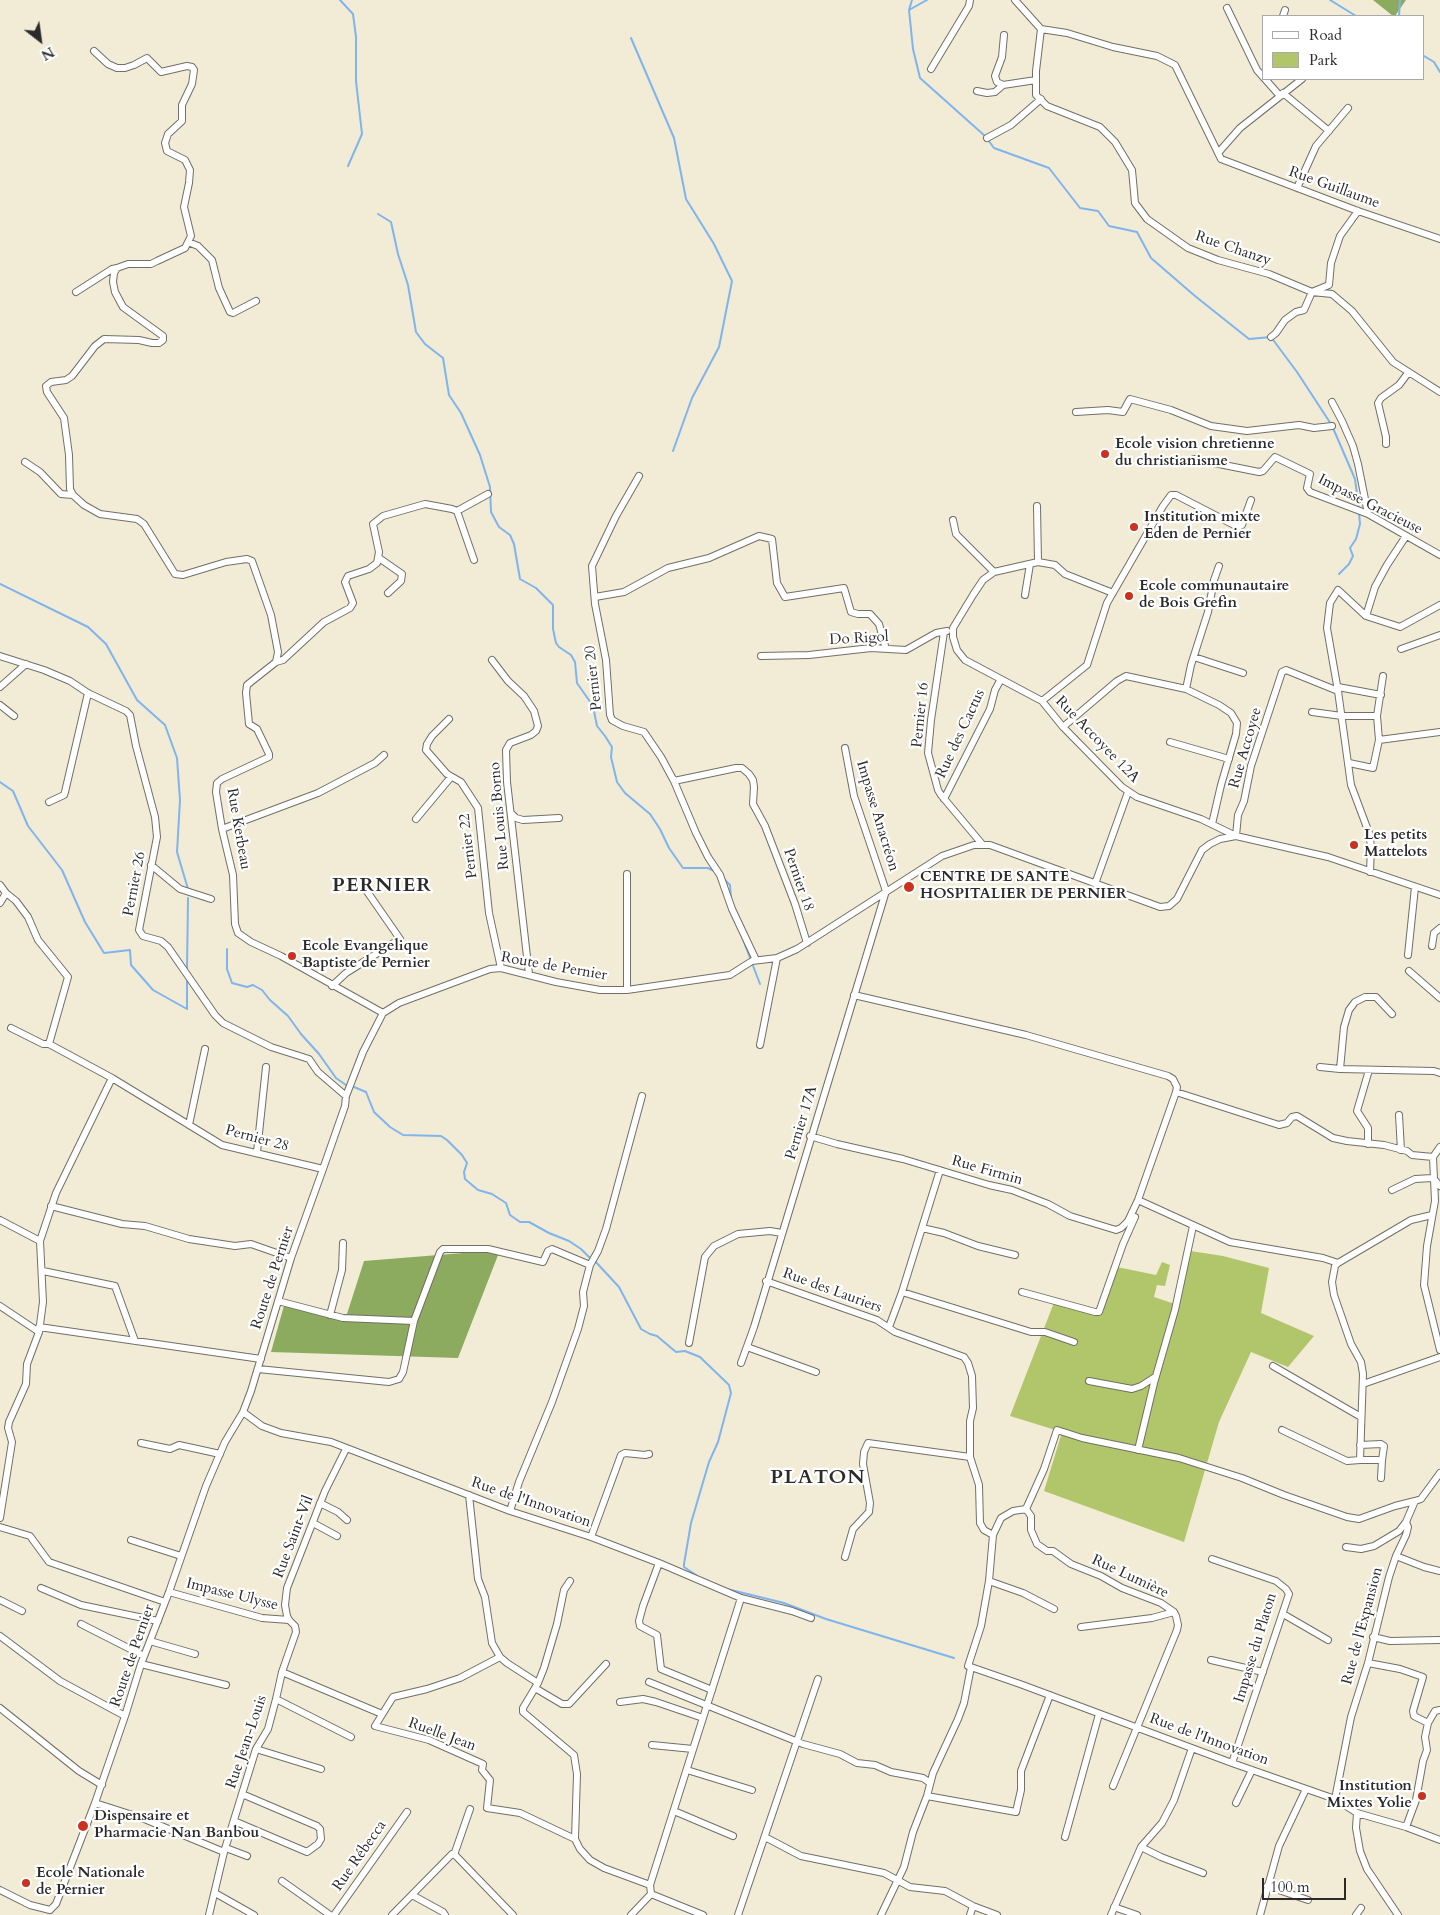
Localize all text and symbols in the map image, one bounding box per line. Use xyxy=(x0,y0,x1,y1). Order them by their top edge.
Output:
north arrow xyxy=(15,15,65,65)
legend xyxy=(1262,15,1425,80)
text: Road xyxy=(1309,25,1342,45)
text: N xyxy=(38,42,58,65)
text: Park xyxy=(1309,50,1338,70)
street label: Rue Guillaume xyxy=(1286,163,1382,213)
street label: Rue Chanzy xyxy=(1193,228,1273,270)
place label: Ecole vision chretienne du christianisme xyxy=(1115,436,1275,471)
marker: Ecole vision chretienne du christianisme xyxy=(1099,448,1111,460)
street label: Impasse Gracieuse xyxy=(1315,471,1425,539)
place label: Institution mixte Eden de Pernier xyxy=(1144,509,1260,544)
marker: Institution mixte Eden de Pernier xyxy=(1128,521,1140,533)
place label: Ecole communautaire de Bois Grefin xyxy=(1139,578,1289,613)
marker: Ecole communautaire de Bois Grefin xyxy=(1123,590,1135,602)
street label: Do Rigol xyxy=(829,628,889,650)
street label: Pernier 20 xyxy=(582,644,606,712)
street label: Pernier 16 xyxy=(909,681,933,749)
street label: Rue des Cactus xyxy=(933,687,989,781)
street label: Rue Accoyee 12A xyxy=(1051,693,1143,787)
street label: Rue Accoyee xyxy=(1226,705,1266,791)
street label: Impasse Anacréon xyxy=(852,759,902,873)
street label: Rue Louis Borno xyxy=(486,761,514,871)
street label: Rue Kerbeau xyxy=(222,787,254,871)
street label: Pernier 22 xyxy=(456,812,482,880)
place label: Les petits Mattelots xyxy=(1364,827,1427,862)
marker: Les petits Mattelots xyxy=(1348,839,1360,851)
street label: Pernier 18 xyxy=(779,846,817,914)
street label: Pernier 26 xyxy=(120,850,150,918)
place label: CENTRE DE SANTE HOSPITALIER DE PERNIER xyxy=(920,869,1127,904)
district label: PERNIER xyxy=(331,874,433,898)
marker: CENTRE DE SANTE HOSPITALIER DE PERNIER xyxy=(902,880,916,894)
place label: Ecole Evangelique Baptiste de Pernier xyxy=(302,938,430,973)
street label: Route de Pernier xyxy=(500,949,608,985)
marker: Ecole Evangelique Baptiste de Pernier xyxy=(286,950,298,962)
street label: Pernier 17A xyxy=(782,1084,822,1162)
street label: Pernier 28 xyxy=(223,1122,291,1156)
street label: Rue Firmin xyxy=(949,1152,1025,1190)
street label: Route de Pernier xyxy=(248,1224,298,1332)
street label: Rue des Lauriers xyxy=(780,1265,884,1317)
district label: PLATON xyxy=(770,1466,866,1490)
street label: Rue de l'Innovation xyxy=(469,1474,593,1532)
street label: Rue Saint-Vil xyxy=(270,1493,318,1581)
street label: Rue Lumière xyxy=(1089,1551,1171,1603)
street label: Rue de l'Expansion xyxy=(1339,1565,1387,1687)
street label: Impasse Ulysse xyxy=(184,1575,280,1615)
street label: Impasse du Platon xyxy=(1231,1591,1281,1705)
street label: Route de Pernier xyxy=(107,1602,159,1710)
street label: Rue Jean-Louis xyxy=(223,1693,271,1791)
street label: Rue de l'Innovation xyxy=(1147,1710,1271,1770)
street label: Ruelle Jean xyxy=(406,1714,478,1756)
place label: Institution Mixtes Yolie xyxy=(1327,1778,1412,1813)
marker: Institution Mixtes Yolie xyxy=(1416,1790,1428,1802)
place label: Dispensaire et Pharmacie Nan Banbou xyxy=(94,1808,259,1843)
street label: Rue Rébecca xyxy=(329,1817,391,1895)
marker: Dispensaire et Pharmacie Nan Banbou xyxy=(76,1819,90,1833)
place label: Ecole Nationale de Pernier xyxy=(36,1865,145,1900)
scale bar xyxy=(1265,1868,1349,1900)
marker: Ecole Nationale de Pernier xyxy=(20,1877,32,1889)
text: 100 m xyxy=(1270,1877,1310,1897)

